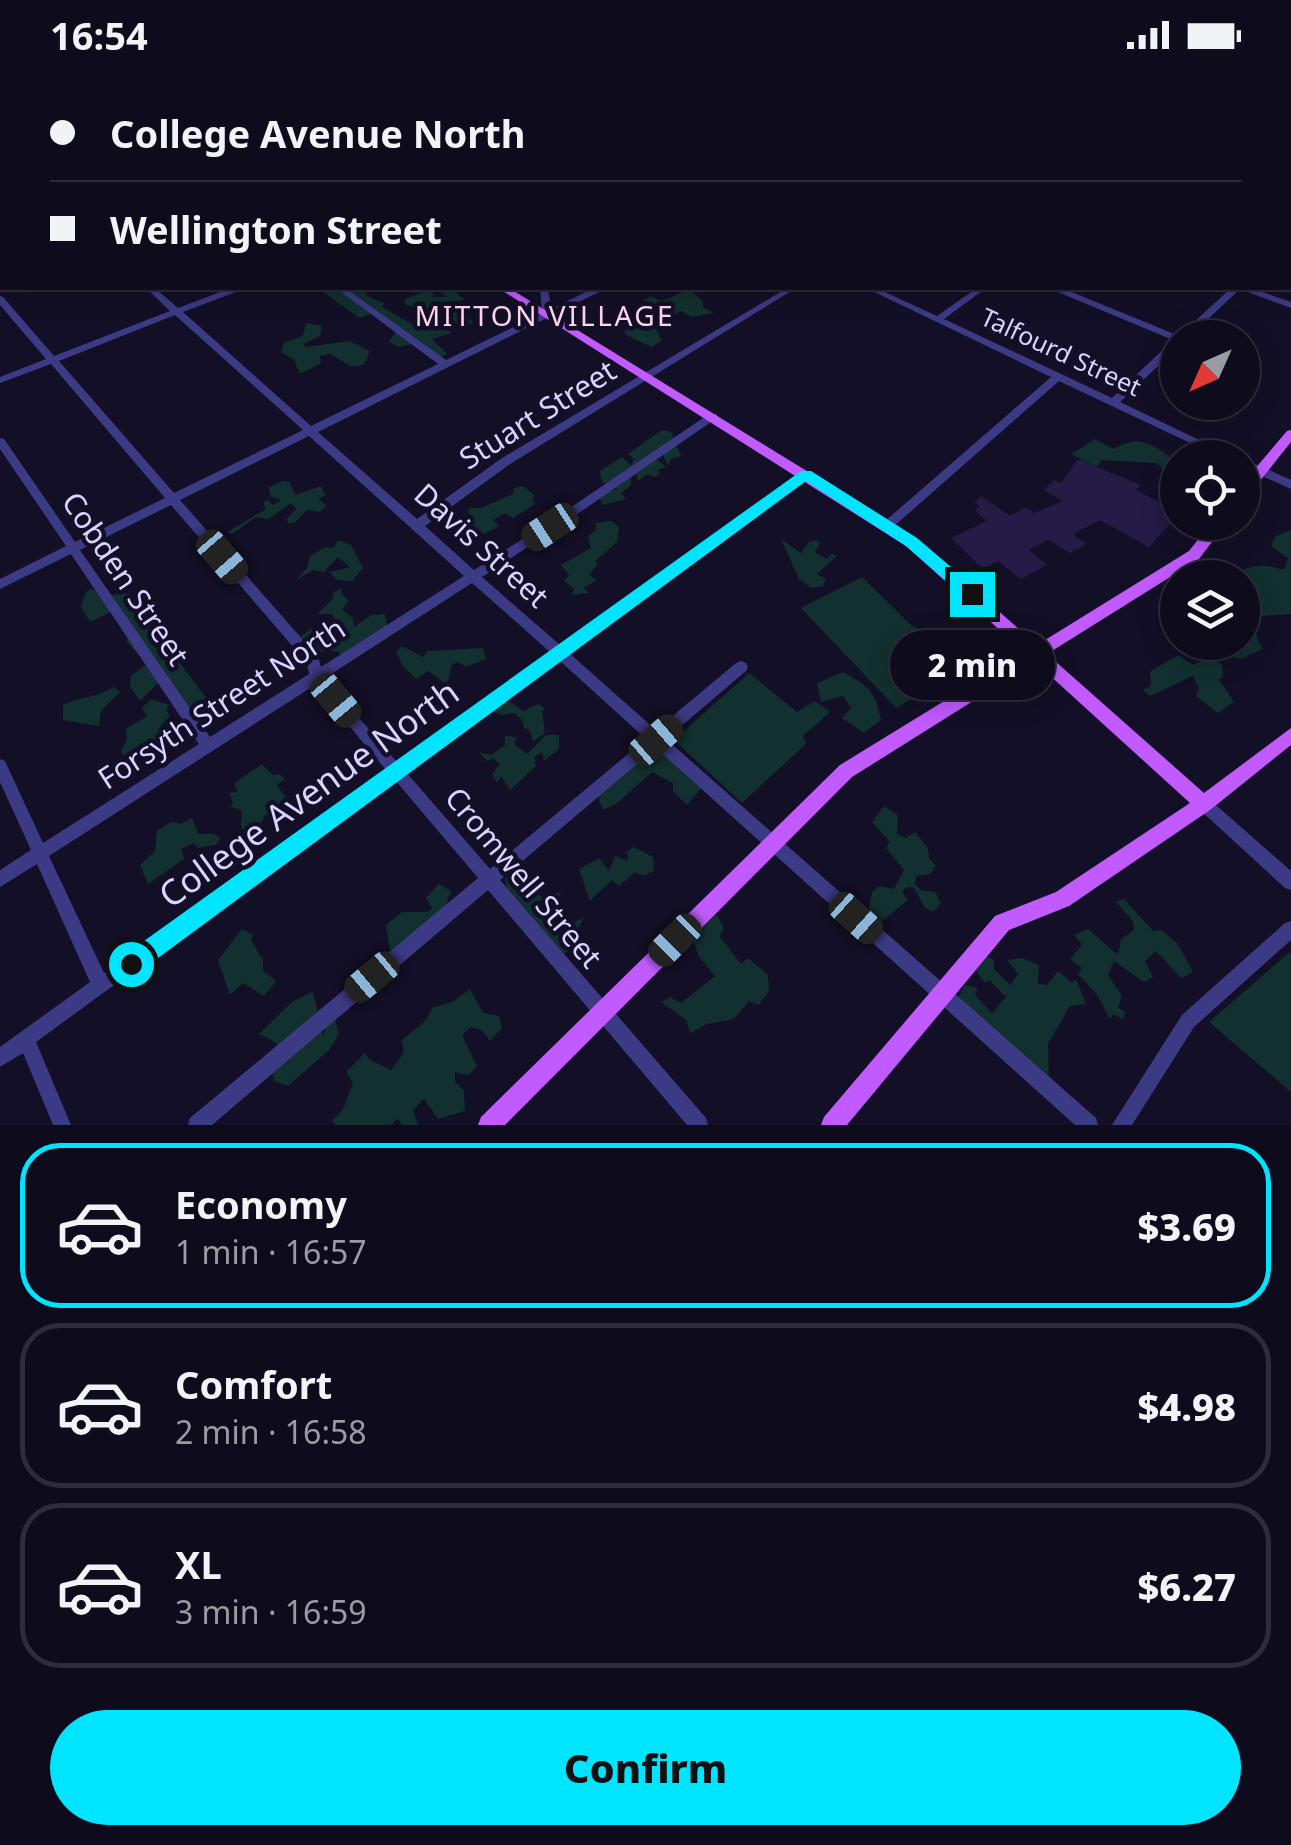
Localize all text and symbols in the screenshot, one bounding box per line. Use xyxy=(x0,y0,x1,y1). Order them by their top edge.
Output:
text: 16:54 xyxy=(50,9,148,61)
text: College Avenue North xyxy=(110,107,526,159)
text: Wellington Street xyxy=(110,203,442,255)
district label: MITTON VILLAGE xyxy=(415,296,675,334)
street label: Talfourd Street xyxy=(976,299,1147,403)
north arrow xyxy=(1160,320,1260,420)
map controls xyxy=(1160,320,1260,660)
street label: Stuart Street xyxy=(451,349,623,478)
button: locate xyxy=(1160,440,1260,540)
street label: Davis Street xyxy=(406,474,558,616)
street label: Cobden Street xyxy=(53,483,200,673)
car xyxy=(517,498,583,556)
car xyxy=(191,525,253,589)
button: layers xyxy=(1160,560,1260,660)
route end xyxy=(950,572,995,617)
street label: Forsyth Street North xyxy=(90,607,353,798)
callout: 2 min xyxy=(890,629,1054,699)
text: 2 min xyxy=(928,643,1017,686)
car xyxy=(305,667,367,733)
street label: College Avenue North xyxy=(149,668,468,918)
car xyxy=(624,709,688,771)
street label: Cromwell Street xyxy=(436,778,612,976)
car xyxy=(824,887,888,949)
car xyxy=(643,908,707,972)
route start xyxy=(109,942,154,987)
car xyxy=(339,946,405,1008)
text: Economy xyxy=(175,1178,347,1230)
icon: car xyxy=(55,1181,145,1271)
text: $3.69 xyxy=(1137,1200,1236,1252)
text: 1 min · 16:57 xyxy=(175,1230,367,1273)
text: Comfort xyxy=(175,1358,332,1410)
icon: car xyxy=(55,1361,145,1451)
text: $4.98 xyxy=(1137,1380,1236,1432)
text: 2 min · 16:58 xyxy=(175,1410,367,1453)
text: XL xyxy=(175,1538,222,1590)
icon: car xyxy=(55,1541,145,1631)
text: $6.27 xyxy=(1137,1560,1236,1612)
text: 3 min · 16:59 xyxy=(175,1590,367,1633)
button: Confirm xyxy=(50,1710,1241,1825)

